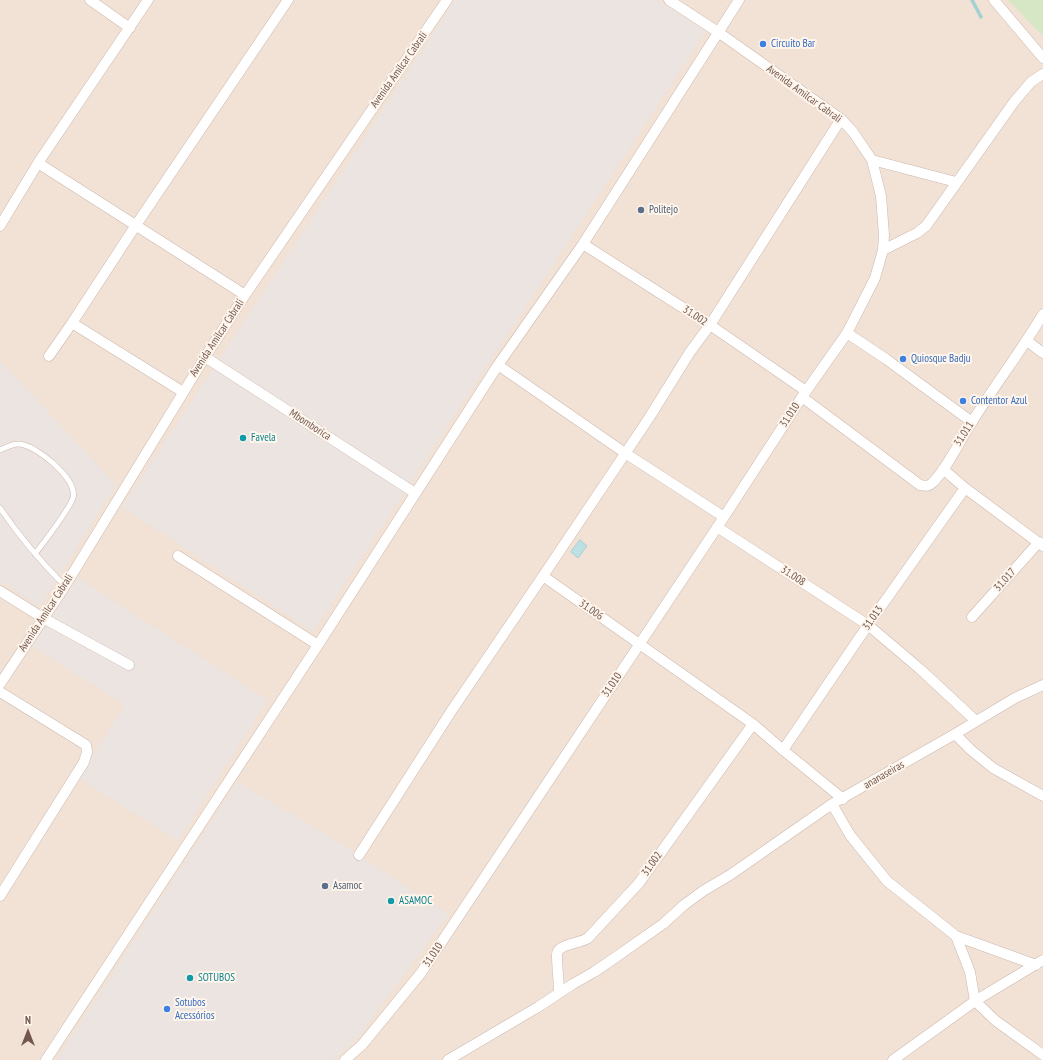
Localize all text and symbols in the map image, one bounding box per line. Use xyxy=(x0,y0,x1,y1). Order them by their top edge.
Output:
street label: Avenida Amilcar Cabrali xyxy=(368,29,430,111)
place label: Circuito Bar xyxy=(771,37,815,51)
marker: Circuito Bar xyxy=(758,39,768,49)
street label: Avenida Amilcar Cabrali xyxy=(764,62,844,126)
place label: Politejo xyxy=(649,203,678,217)
marker: Politejo xyxy=(636,205,646,215)
street label: Avenida Amilcar Cabrali xyxy=(187,297,247,379)
street label: 31.002 xyxy=(680,303,710,329)
place label: Quiosque Badju xyxy=(911,352,971,366)
marker: Quiosque Badju xyxy=(898,354,908,364)
place label: Contentor Azul xyxy=(971,394,1027,408)
marker: Contentor Azul xyxy=(958,396,968,406)
street label: 31.010 xyxy=(777,400,803,430)
street label: Mbomborica xyxy=(287,407,333,443)
street label: 31.011 xyxy=(951,419,977,449)
place label: Favela xyxy=(251,431,276,445)
marker: Favela xyxy=(238,433,248,443)
street label: 31.008 xyxy=(778,563,808,589)
street label: 31.017 xyxy=(991,566,1019,594)
street label: Avenida Amilcar Cabrali xyxy=(16,572,76,654)
street label: 31.006 xyxy=(576,597,606,623)
street label: 31.013 xyxy=(860,603,886,633)
street label: 31.010 xyxy=(599,670,625,700)
street label: ananaseiras xyxy=(861,758,907,792)
street label: 31.002 xyxy=(639,849,665,879)
place label: Asamoc xyxy=(333,879,362,893)
marker: Asamoc xyxy=(320,881,330,891)
place label: ASAMOC xyxy=(399,894,432,908)
marker: ASAMOC xyxy=(386,896,396,906)
street label: 31.010 xyxy=(420,940,446,970)
place label: SOTUBOS xyxy=(198,971,235,985)
marker: SOTUBOS xyxy=(185,973,195,983)
place label: Sotubos Acessórios xyxy=(175,996,214,1022)
marker: Sotubos Acessórios xyxy=(162,1004,172,1014)
north arrow xyxy=(8,1012,48,1052)
text: N xyxy=(25,1013,31,1027)

